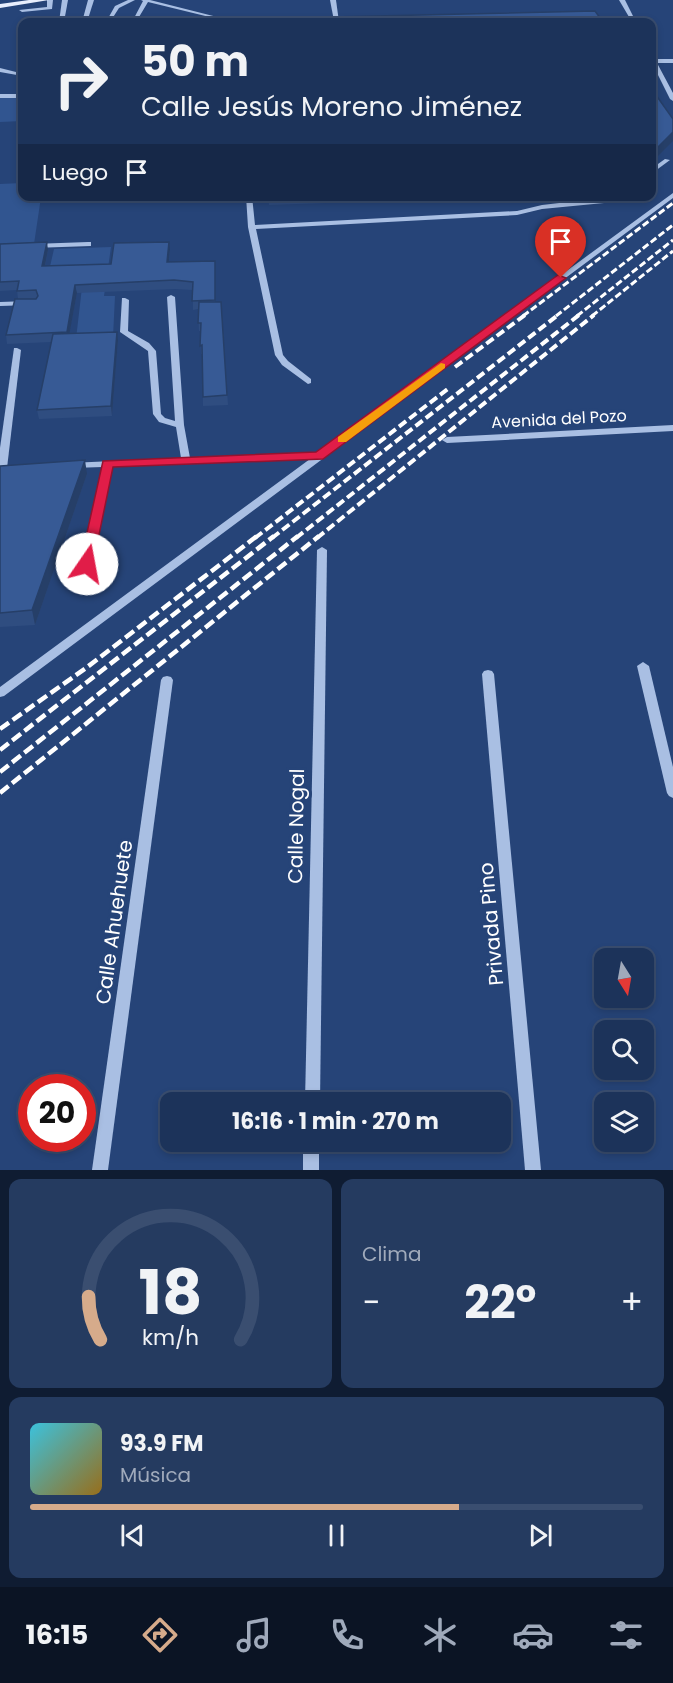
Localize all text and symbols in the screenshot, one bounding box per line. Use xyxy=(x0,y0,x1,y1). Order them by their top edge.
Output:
text: 50 m xyxy=(141,32,249,91)
icon: right xyxy=(42,42,120,120)
text: Calle Jesús Moreno Jiménez xyxy=(141,88,522,125)
icon: arrive xyxy=(120,156,153,189)
text: Luego xyxy=(42,157,108,188)
pin xyxy=(535,216,586,278)
icon: arrive xyxy=(544,225,577,258)
street label: Avenida del Pozo xyxy=(491,404,627,434)
position arrow xyxy=(55,532,119,596)
street label: Calle Nogal xyxy=(281,768,311,884)
street label: Calle Ahuehuete xyxy=(89,838,139,1006)
street label: Privada Pino xyxy=(472,861,510,987)
north arrow xyxy=(594,948,654,1008)
map controls xyxy=(594,948,654,1152)
button: search xyxy=(594,1020,654,1080)
speed limit sign: 20 xyxy=(18,1074,96,1152)
button: layers xyxy=(594,1092,654,1152)
text: 16:16 · 1 min · 270 m xyxy=(232,1106,439,1137)
text: Clima xyxy=(362,1240,421,1268)
text: 18 xyxy=(139,1248,202,1336)
text: 22° xyxy=(464,1271,536,1334)
text: − xyxy=(362,1279,380,1326)
text: + xyxy=(620,1279,643,1326)
text: km/h xyxy=(142,1323,199,1354)
text: 93.9 FM xyxy=(120,1428,203,1459)
text: Música xyxy=(120,1461,191,1489)
icon: previous xyxy=(116,1519,149,1552)
icon: pause xyxy=(320,1519,353,1552)
icon: next xyxy=(524,1519,557,1552)
icon: directions xyxy=(139,1614,181,1656)
icon: music xyxy=(233,1614,275,1656)
icon: phone xyxy=(326,1614,368,1656)
icon: climate xyxy=(419,1614,461,1656)
icon: car xyxy=(512,1614,554,1656)
icon: filters xyxy=(605,1614,647,1656)
text: 16:15 xyxy=(26,1616,88,1653)

